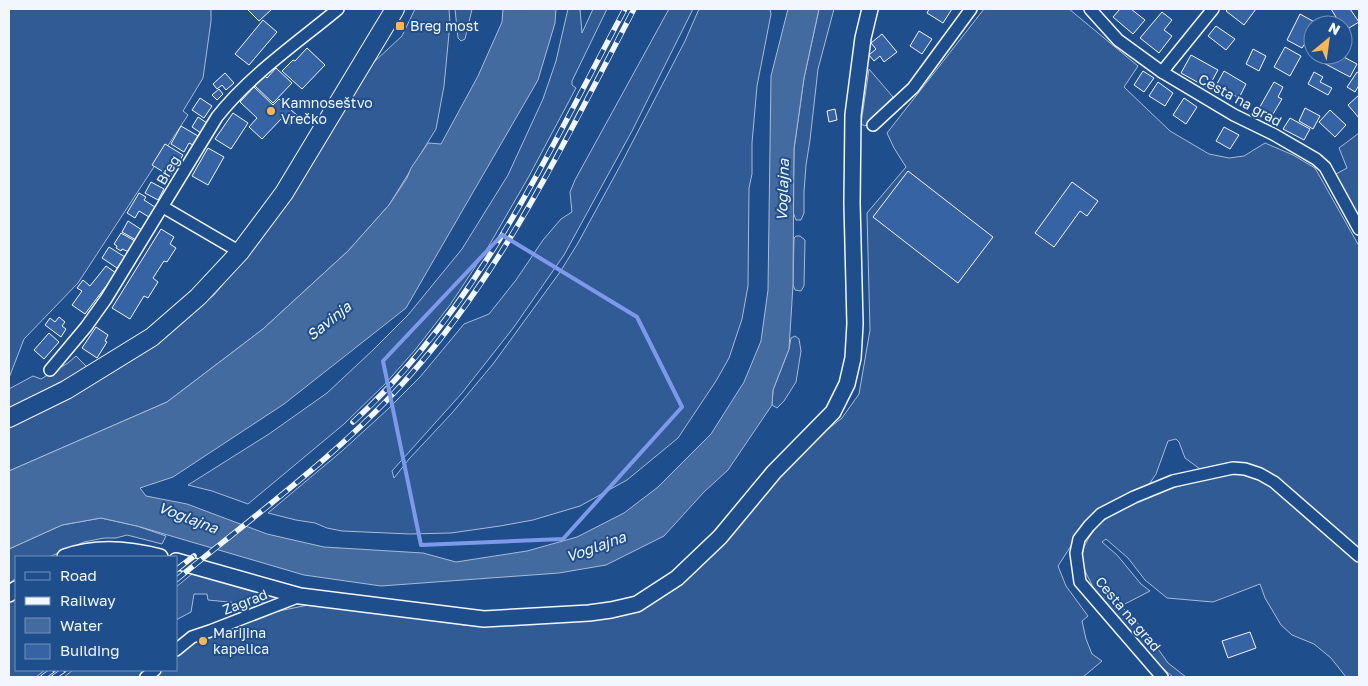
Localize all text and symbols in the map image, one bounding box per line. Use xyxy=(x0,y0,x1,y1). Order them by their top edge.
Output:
north arrow xyxy=(1303,15,1353,65)
place label: Breg most xyxy=(410,17,479,34)
text: N xyxy=(1326,18,1343,38)
marker: Breg most xyxy=(394,20,406,32)
street label: Cesta na grad xyxy=(1196,70,1285,129)
place label: Kamnoseštvo Vrečko xyxy=(281,94,373,127)
marker: Kamnoseštvo Vrečko xyxy=(265,105,277,117)
street label: Breg xyxy=(152,152,183,188)
water label: Voglajna xyxy=(772,158,793,221)
water label: Savinja xyxy=(303,297,355,344)
water label: Voglajna xyxy=(156,497,221,538)
water label: Voglajna xyxy=(563,527,629,566)
legend xyxy=(15,556,178,671)
text: Road xyxy=(60,566,97,584)
street label: Cesta na grad xyxy=(1092,573,1165,655)
street label: Zagrad xyxy=(220,585,270,618)
text: Railway xyxy=(60,591,116,609)
text: Water xyxy=(60,616,103,634)
place label: Marijina kapelica xyxy=(213,624,269,657)
marker: Marijina kapelica xyxy=(197,635,209,647)
text: Building xyxy=(60,641,120,659)

